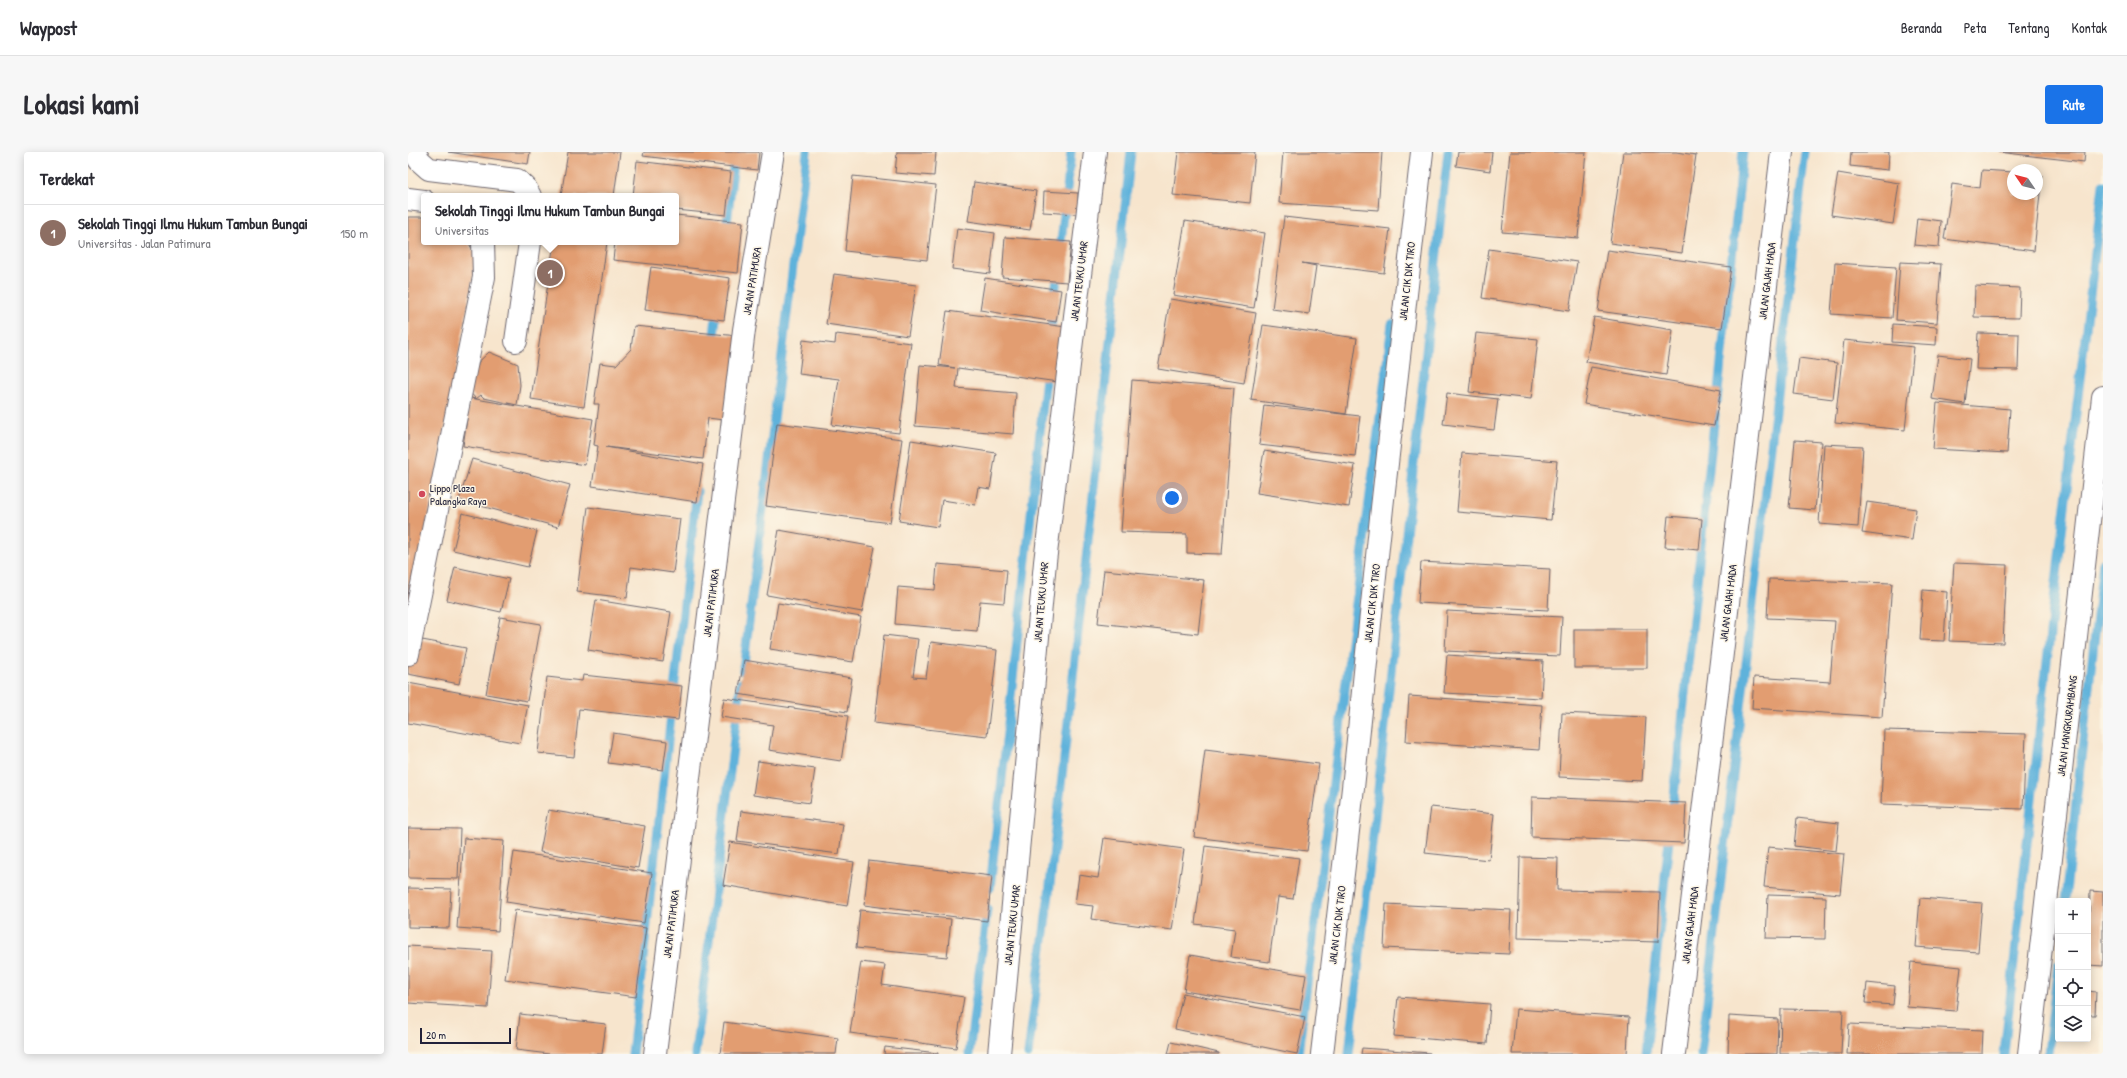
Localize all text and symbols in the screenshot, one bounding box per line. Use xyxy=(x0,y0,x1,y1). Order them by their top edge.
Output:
text: Waypost xyxy=(20,15,77,41)
text: Beranda xyxy=(1901,18,1942,37)
text: Peta xyxy=(1964,18,1986,37)
text: Tentang xyxy=(2008,18,2050,37)
text: Kontak xyxy=(2072,18,2107,37)
text: Lokasi kami xyxy=(24,85,140,123)
button: Rute xyxy=(2045,85,2103,124)
north arrow xyxy=(2007,164,2043,200)
text: Terdekat xyxy=(40,167,94,190)
popup xyxy=(421,193,679,245)
text: Sekolah Tinggi Ilmu Hukum Tambun Bungai xyxy=(435,200,665,221)
text: Sekolah Tinggi Ilmu Hukum Tambun Bungai xyxy=(78,213,308,234)
text: Universitas xyxy=(435,221,489,239)
text: 1 xyxy=(51,224,55,242)
text: 150 m xyxy=(340,224,368,242)
text: Universitas · Jalan Patimura xyxy=(78,234,211,252)
street label: JALAN TEUKU UMAR xyxy=(1067,240,1091,322)
street label: JALAN CIK DIK TIRO xyxy=(1396,241,1418,321)
street label: JALAN GAJAH MADA xyxy=(1755,241,1779,320)
street label: JALAN PATIMURA xyxy=(740,245,764,316)
pin: 1 xyxy=(537,258,563,288)
place label: Lippo Plaza Palangka Raya xyxy=(430,481,487,508)
your location xyxy=(1162,488,1182,508)
marker: Lippo Plaza Palangka Raya xyxy=(417,489,427,499)
street label: JALAN TEUKU UMAR xyxy=(1031,561,1051,643)
street label: JALAN CIK DIK TIRO xyxy=(1361,563,1383,643)
street label: JALAN GAJAH MADA xyxy=(1716,563,1740,642)
street label: JALAN PATIMURA xyxy=(700,567,722,638)
street label: JALAN MANGKURAMBANG xyxy=(2054,674,2080,777)
street label: JALAN TEUKU UMAR xyxy=(1001,884,1023,966)
street label: JALAN CIK DIK TIRO xyxy=(1325,885,1349,965)
street label: JALAN GAJAH MADA xyxy=(1678,885,1702,964)
street label: JALAN PATIMURA xyxy=(660,888,682,959)
map controls xyxy=(2055,898,2091,1042)
button: + xyxy=(2055,898,2091,934)
button: − xyxy=(2055,934,2091,970)
button: locate xyxy=(2055,970,2091,1006)
button: layers xyxy=(2055,1006,2091,1042)
scale bar xyxy=(420,1026,511,1045)
text: 20 m xyxy=(426,1028,446,1042)

